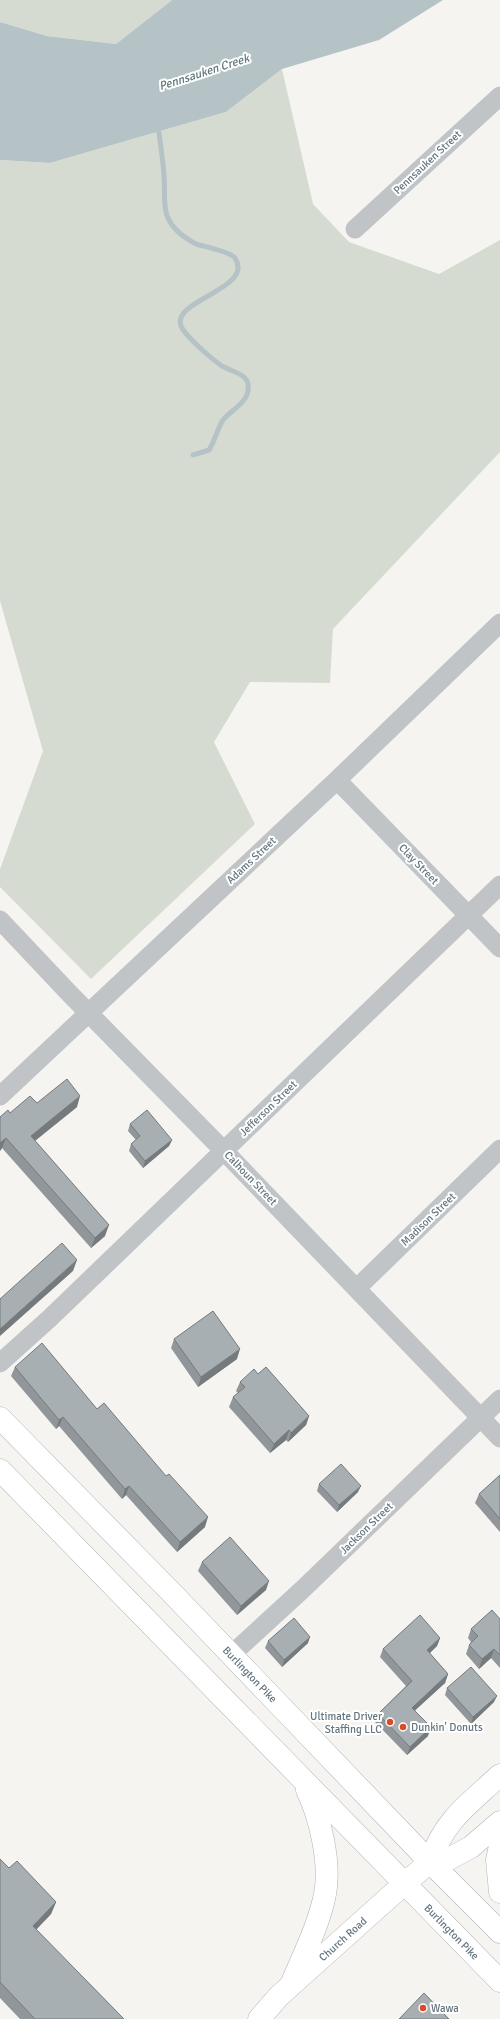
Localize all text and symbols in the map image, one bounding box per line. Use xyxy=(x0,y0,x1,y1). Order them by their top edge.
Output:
water label: Pennsauken Creek xyxy=(157,51,252,94)
street label: Pennsauken Street xyxy=(391,128,464,197)
street label: Adams Street xyxy=(224,834,279,887)
street label: Clay Street xyxy=(396,841,441,888)
street label: Jefferson Street xyxy=(237,1078,300,1139)
street label: Calhoun Street xyxy=(222,1149,280,1208)
street label: Madison Street xyxy=(398,1190,458,1249)
street label: Jackson Street xyxy=(337,1500,396,1557)
street label: Burlington Pike xyxy=(220,1644,279,1705)
place label: Ultimate Driver Staffing LLC xyxy=(310,1710,382,1736)
marker: Ultimate Driver Staffing LLC xyxy=(385,1717,395,1727)
place label: Dunkin' Donuts xyxy=(411,1721,483,1734)
marker: Dunkin' Donuts xyxy=(398,1722,408,1732)
street label: Burlington Pike xyxy=(421,1902,482,1963)
street label: Church Road xyxy=(316,1914,370,1964)
place label: Wawa xyxy=(431,2002,459,2015)
marker: Wawa xyxy=(418,2003,428,2013)

